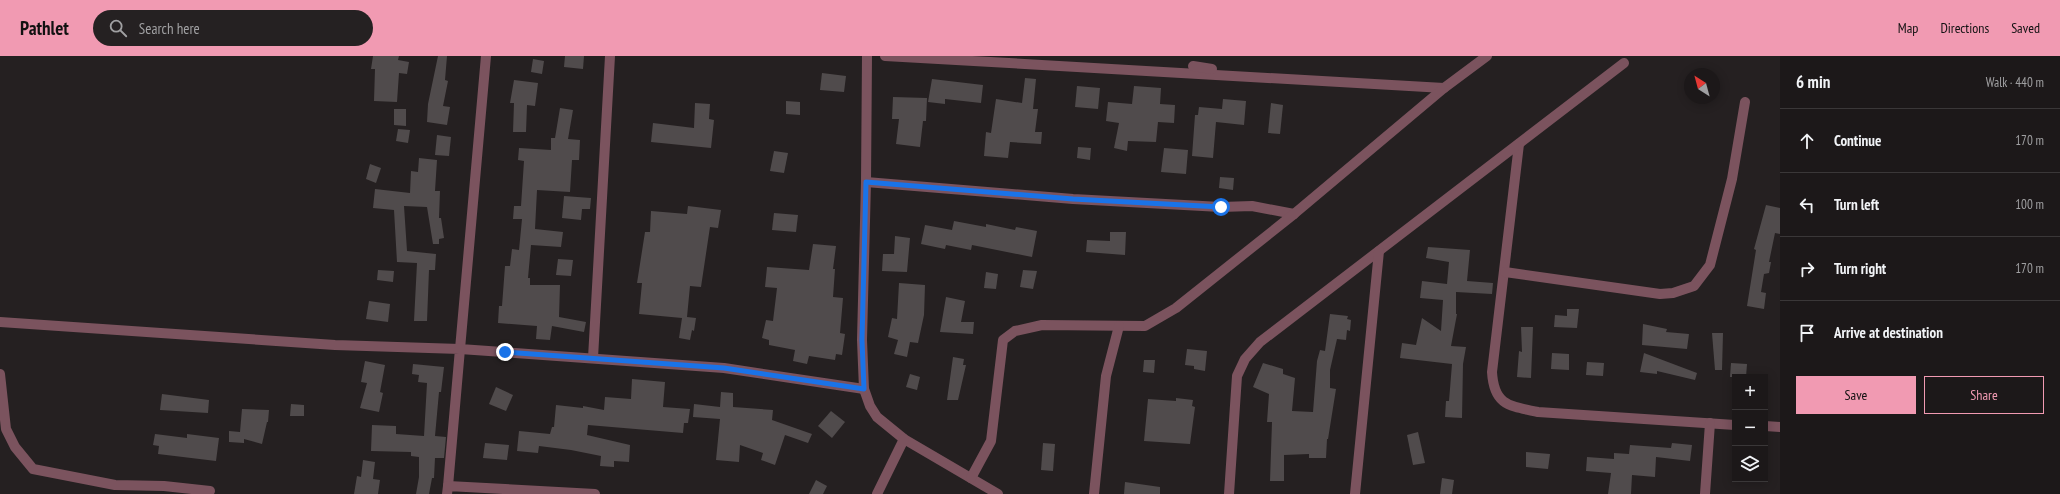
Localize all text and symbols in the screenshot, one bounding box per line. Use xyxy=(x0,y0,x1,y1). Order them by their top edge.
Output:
search box xyxy=(93,10,373,46)
text: Pathlet xyxy=(20,16,69,40)
icon: search xyxy=(107,17,129,39)
text: Search here xyxy=(139,19,200,38)
text: Map xyxy=(1898,19,1918,37)
text: Directions xyxy=(1940,19,1989,37)
text: Saved xyxy=(2011,19,2040,37)
north arrow xyxy=(1684,68,1720,104)
text: 6 min xyxy=(1796,71,1830,93)
text: Walk · 440 m xyxy=(1986,74,2044,91)
icon: ahead xyxy=(1796,130,1818,152)
text: Continue xyxy=(1834,131,1881,150)
text: 170 m xyxy=(2015,132,2044,149)
icon: left xyxy=(1796,194,1818,216)
text: Turn left xyxy=(1834,195,1879,214)
text: 100 m xyxy=(2015,196,2044,213)
route start xyxy=(1212,198,1230,216)
icon: right xyxy=(1796,258,1818,280)
text: Turn right xyxy=(1834,259,1886,278)
text: 170 m xyxy=(2015,260,2044,277)
icon: arrive xyxy=(1796,322,1818,344)
text: Arrive at destination xyxy=(1834,323,1943,342)
route end xyxy=(496,343,514,361)
map controls xyxy=(1732,374,1768,482)
button: + xyxy=(1732,374,1768,410)
button: Save xyxy=(1796,376,1916,414)
button: Share xyxy=(1924,376,2044,414)
button: − xyxy=(1732,410,1768,446)
button: layers xyxy=(1732,446,1768,482)

